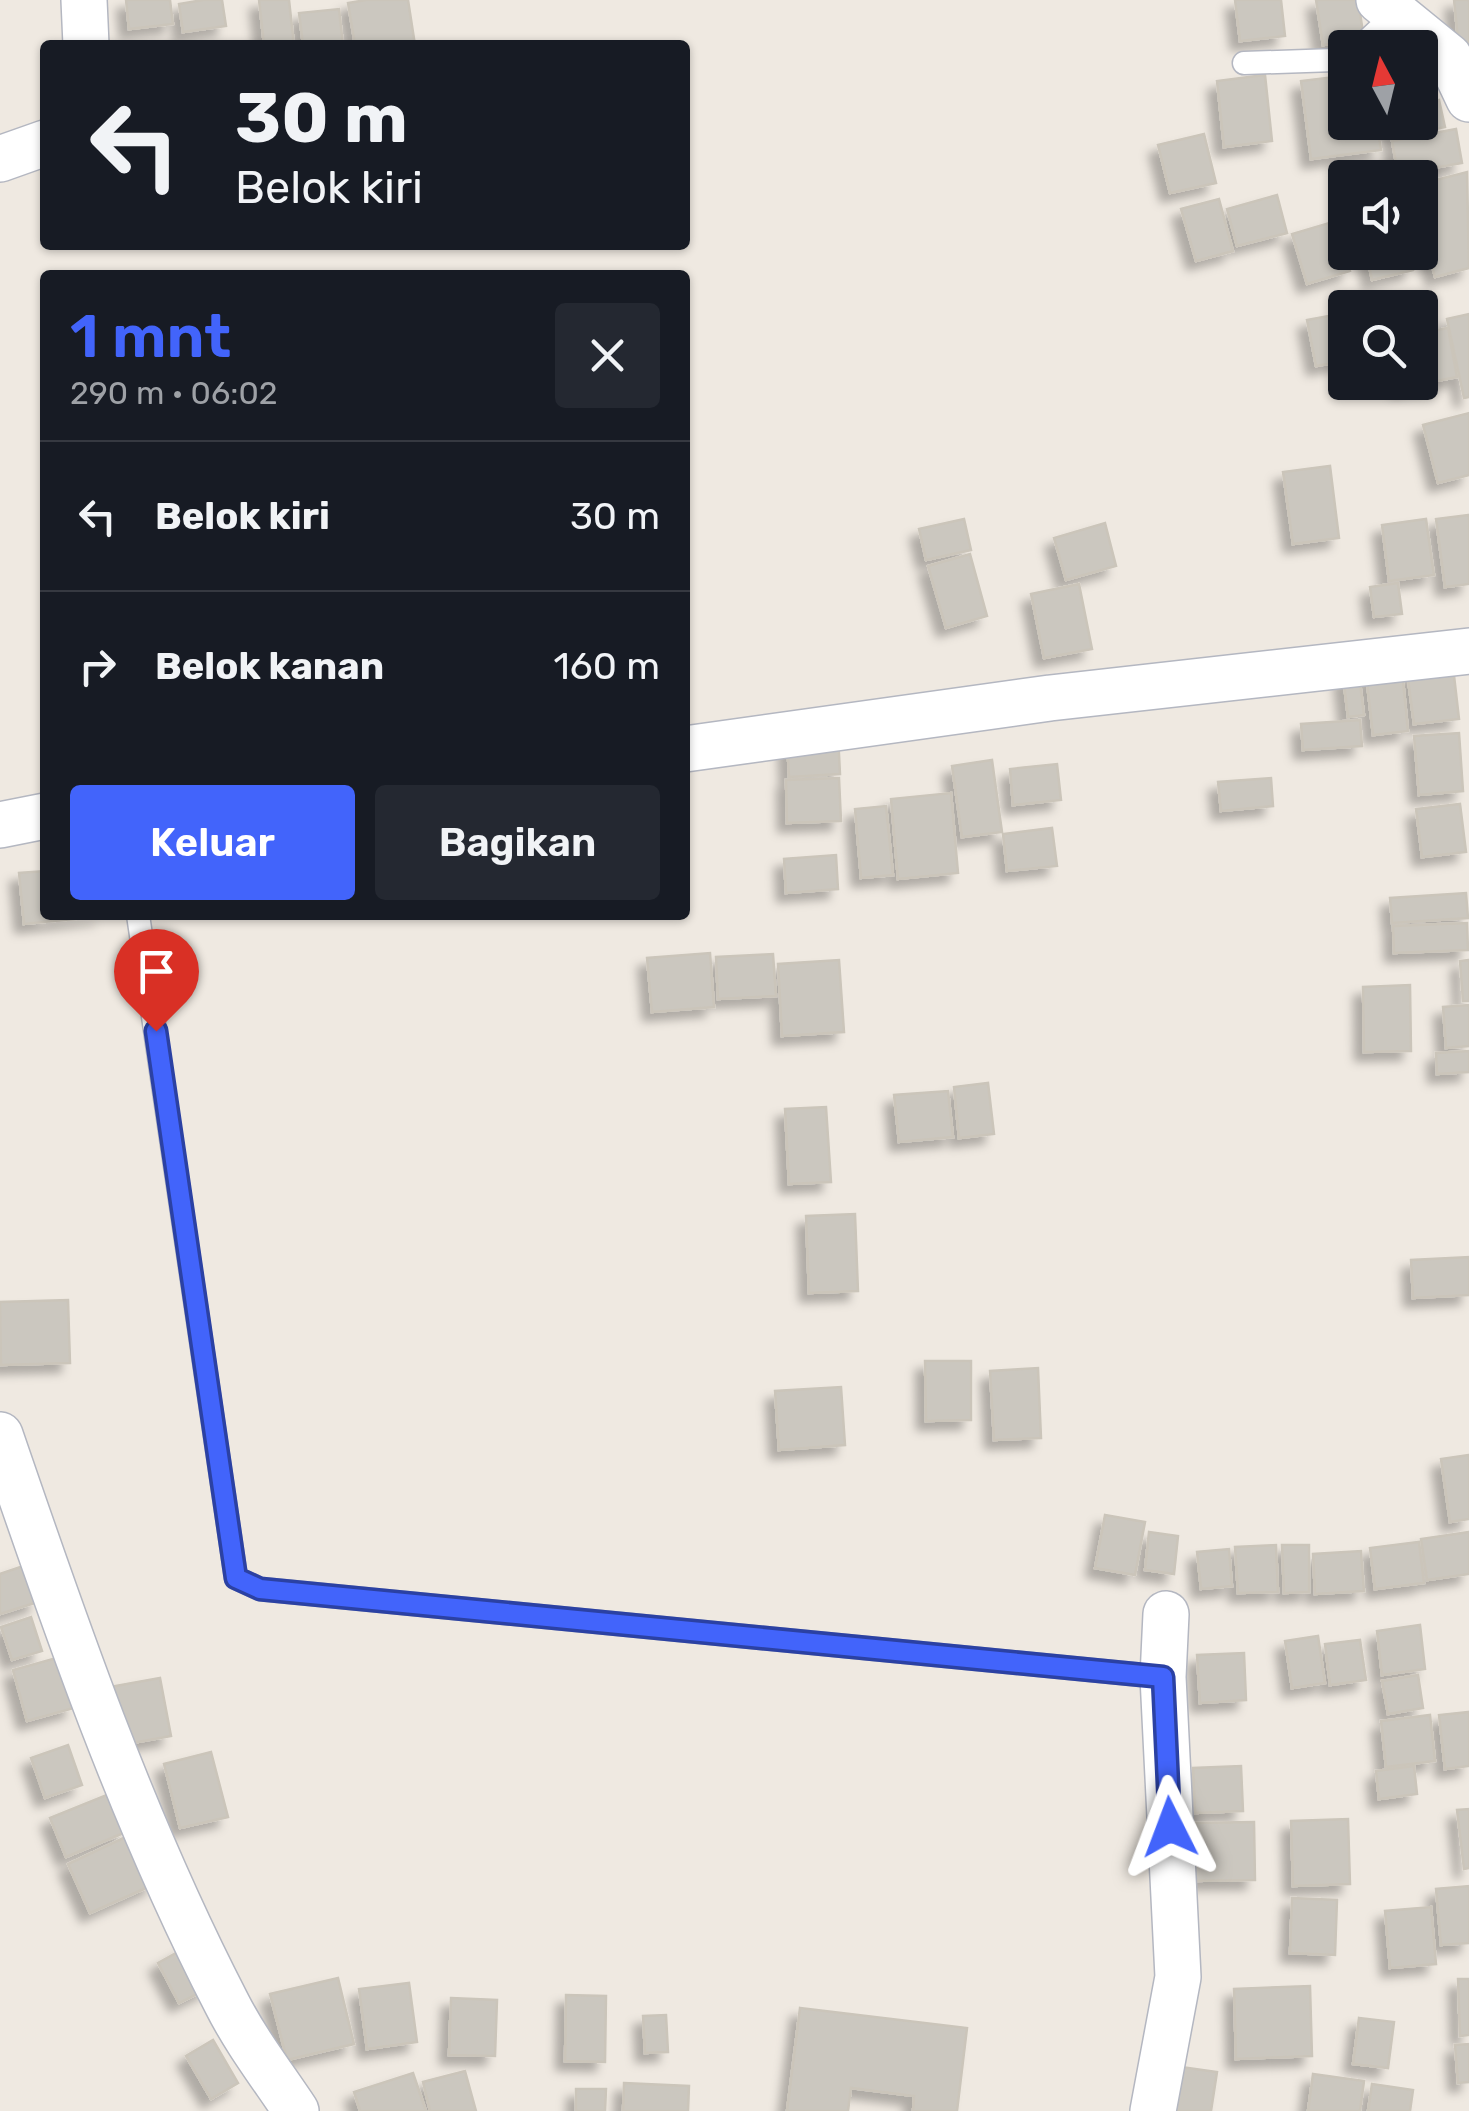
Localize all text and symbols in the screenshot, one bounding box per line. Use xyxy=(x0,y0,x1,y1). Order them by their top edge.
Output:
north arrow xyxy=(1328,30,1438,140)
map controls xyxy=(1328,30,1438,400)
text: 30 m xyxy=(235,77,408,160)
icon: left xyxy=(70,80,200,210)
button: sound xyxy=(1328,160,1438,270)
text: Belok kiri xyxy=(235,161,423,214)
button: search xyxy=(1328,290,1438,400)
text: 1 mnt xyxy=(70,301,231,372)
button: close xyxy=(555,303,660,408)
text: 290 m · 06:02 xyxy=(70,374,278,412)
icon: left xyxy=(70,489,125,544)
text: Belok kiri xyxy=(155,493,330,539)
text: 30 m xyxy=(570,493,660,539)
icon: right xyxy=(70,639,125,694)
text: Belok kanan xyxy=(155,643,384,689)
text: 160 m xyxy=(554,643,660,689)
button: Keluar xyxy=(70,785,355,900)
button: Bagikan xyxy=(375,785,660,900)
pin xyxy=(114,929,199,1032)
icon: arrive xyxy=(129,944,184,999)
position arrow xyxy=(1118,1775,1222,1879)

